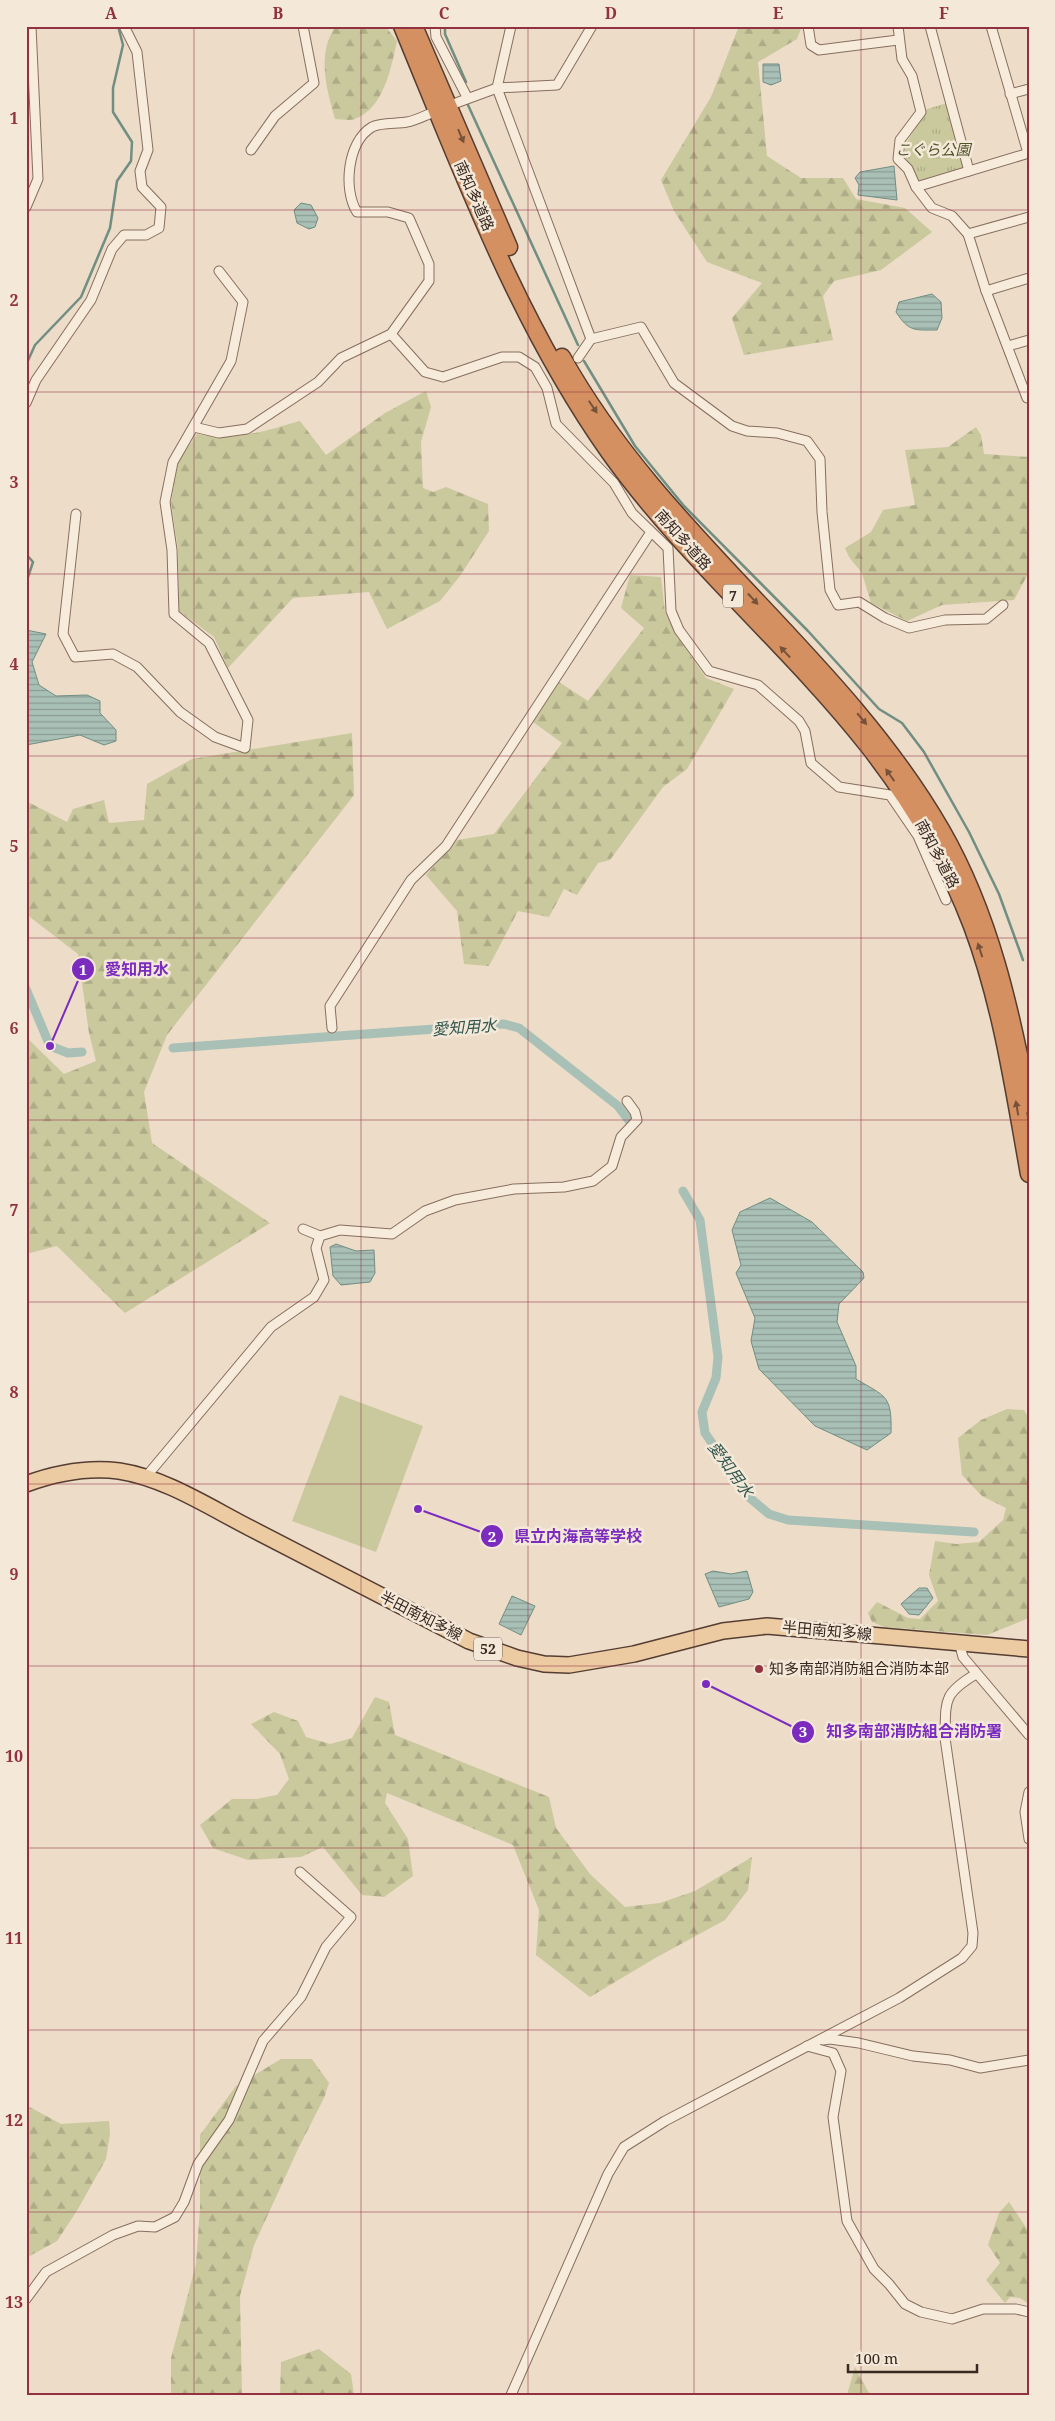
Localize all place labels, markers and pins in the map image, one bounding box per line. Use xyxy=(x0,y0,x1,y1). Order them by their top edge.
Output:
callout: 愛知用水 xyxy=(70,954,179,985)
callout: 県立内海高等学校 xyxy=(479,1521,652,1552)
place label: 知多南部消防組合消防本部 xyxy=(769,1658,949,1678)
marker: 知多南部消防組合消防本部 xyxy=(753,1663,765,1675)
callout: 知多南部消防組合消防署 xyxy=(791,1716,1012,1747)

